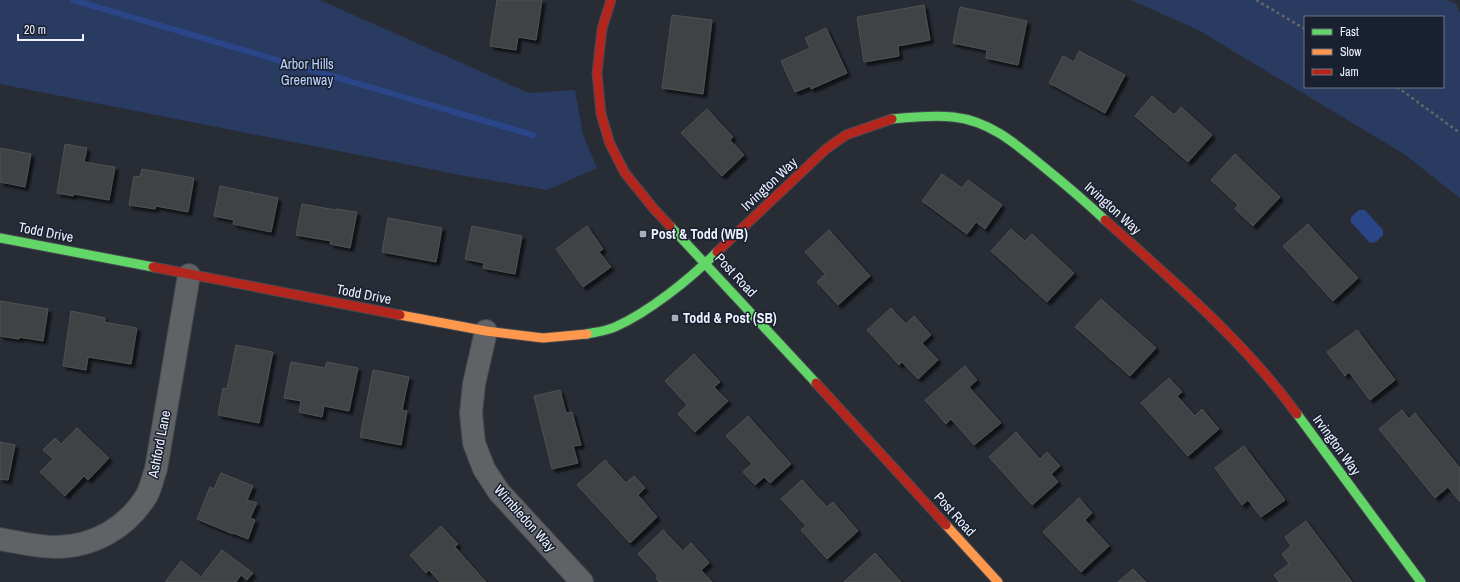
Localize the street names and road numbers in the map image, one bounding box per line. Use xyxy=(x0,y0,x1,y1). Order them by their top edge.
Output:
street label: Irvington Way xyxy=(737,153,801,215)
street label: Irvington Way xyxy=(1081,178,1145,238)
street label: Todd Drive xyxy=(17,218,75,246)
street label: Post Road xyxy=(711,249,761,301)
street label: Todd Drive xyxy=(335,280,393,308)
street label: Ashford Lane xyxy=(143,409,174,480)
street label: Irvington Way xyxy=(1309,411,1365,479)
street label: Wimbledon Way xyxy=(490,481,560,555)
street label: Post Road xyxy=(930,488,980,540)

